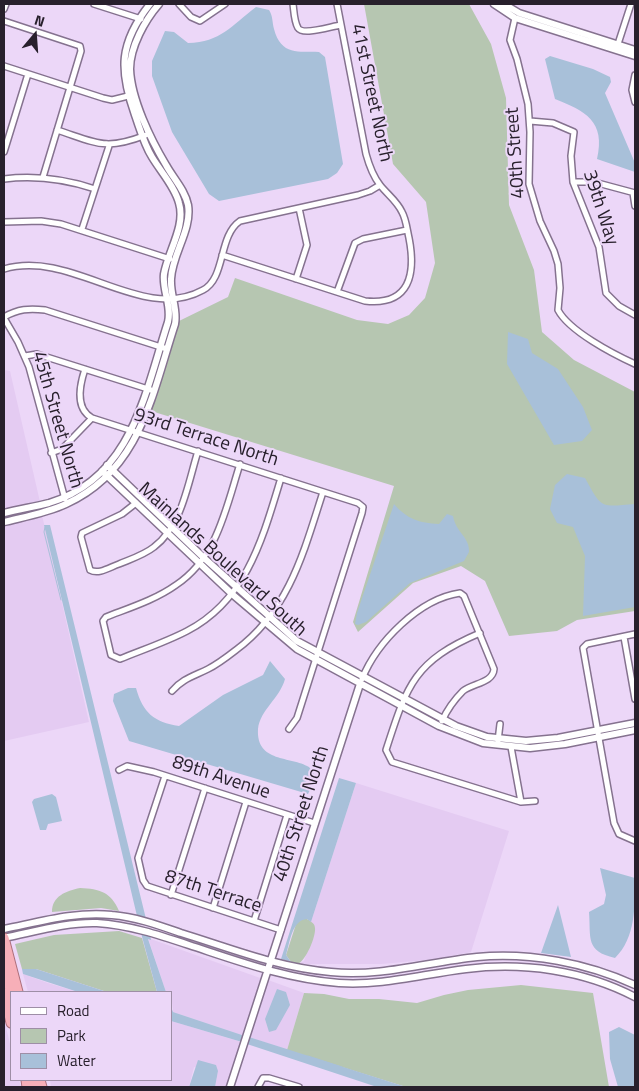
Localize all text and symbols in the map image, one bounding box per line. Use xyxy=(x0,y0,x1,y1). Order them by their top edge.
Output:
text: N xyxy=(32,9,48,32)
north arrow xyxy=(10,10,60,60)
street label: 41st Street North xyxy=(345,22,397,164)
street label: 40th Street xyxy=(501,107,531,199)
street label: 39th Way xyxy=(577,168,623,248)
street label: 45th Street North xyxy=(27,349,87,491)
street label: 93rd Terrace North xyxy=(131,404,281,472)
street label: Mainlands Boulevard South xyxy=(133,478,311,642)
street label: 40th Street North xyxy=(269,743,335,885)
street label: 89th Avenue xyxy=(169,751,273,805)
street label: 87th Terrace xyxy=(162,866,264,918)
legend xyxy=(10,991,172,1081)
text: Road xyxy=(57,999,89,1022)
text: Park xyxy=(57,1024,86,1047)
text: Water xyxy=(57,1049,96,1072)

